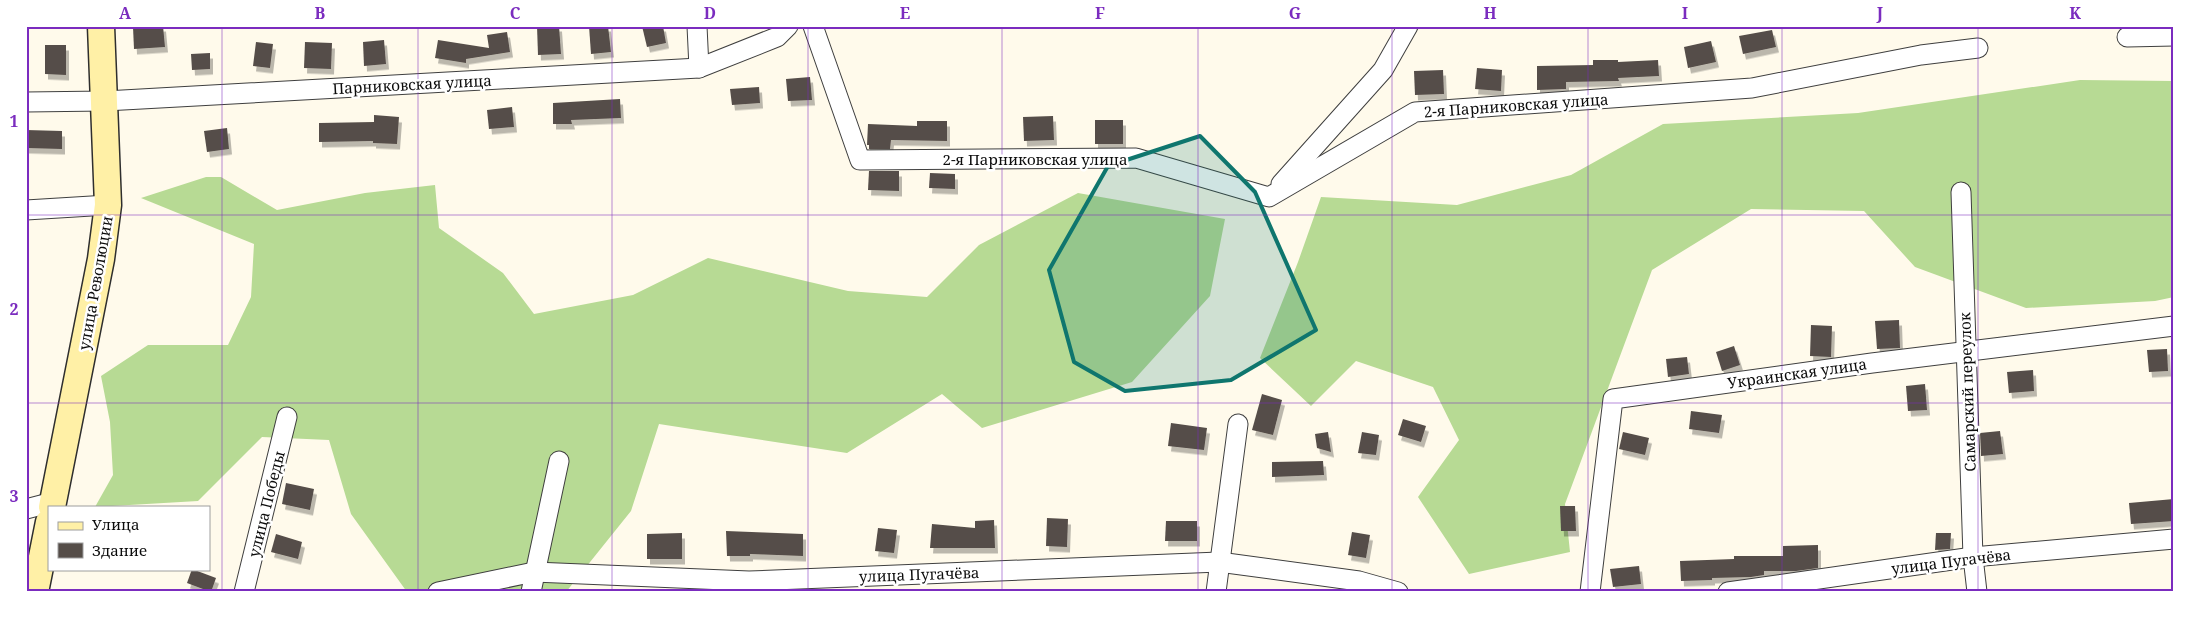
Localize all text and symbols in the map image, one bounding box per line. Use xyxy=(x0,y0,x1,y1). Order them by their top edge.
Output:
text: A xyxy=(119,2,132,24)
text: B xyxy=(315,2,326,24)
text: C xyxy=(510,2,521,24)
text: D xyxy=(704,2,716,24)
text: E xyxy=(900,2,910,24)
text: F xyxy=(1095,2,1105,24)
text: G xyxy=(1289,2,1301,24)
text: H xyxy=(1483,2,1497,24)
text: I xyxy=(1682,2,1688,24)
text: J xyxy=(1876,2,1884,24)
text: K xyxy=(2069,2,2081,24)
street label: Парниковская улица xyxy=(332,70,492,98)
street label: 2-я Парниковская улица xyxy=(1423,89,1609,121)
text: 1 xyxy=(9,110,19,132)
street label: 2-я Парниковская улица xyxy=(943,149,1127,169)
street label: улица Революции xyxy=(73,214,117,352)
text: 2 xyxy=(9,298,19,320)
street label: Самарский переулок xyxy=(1954,312,1980,472)
street label: Украинская улица xyxy=(1726,353,1868,393)
street label: улица Победы xyxy=(243,449,289,559)
text: 3 xyxy=(9,485,19,507)
legend xyxy=(48,506,210,570)
text: Улица xyxy=(92,514,140,534)
text: Здание xyxy=(92,540,147,560)
street label: улица Пугачёва xyxy=(1890,544,2012,578)
street label: улица Пугачёва xyxy=(858,562,980,586)

